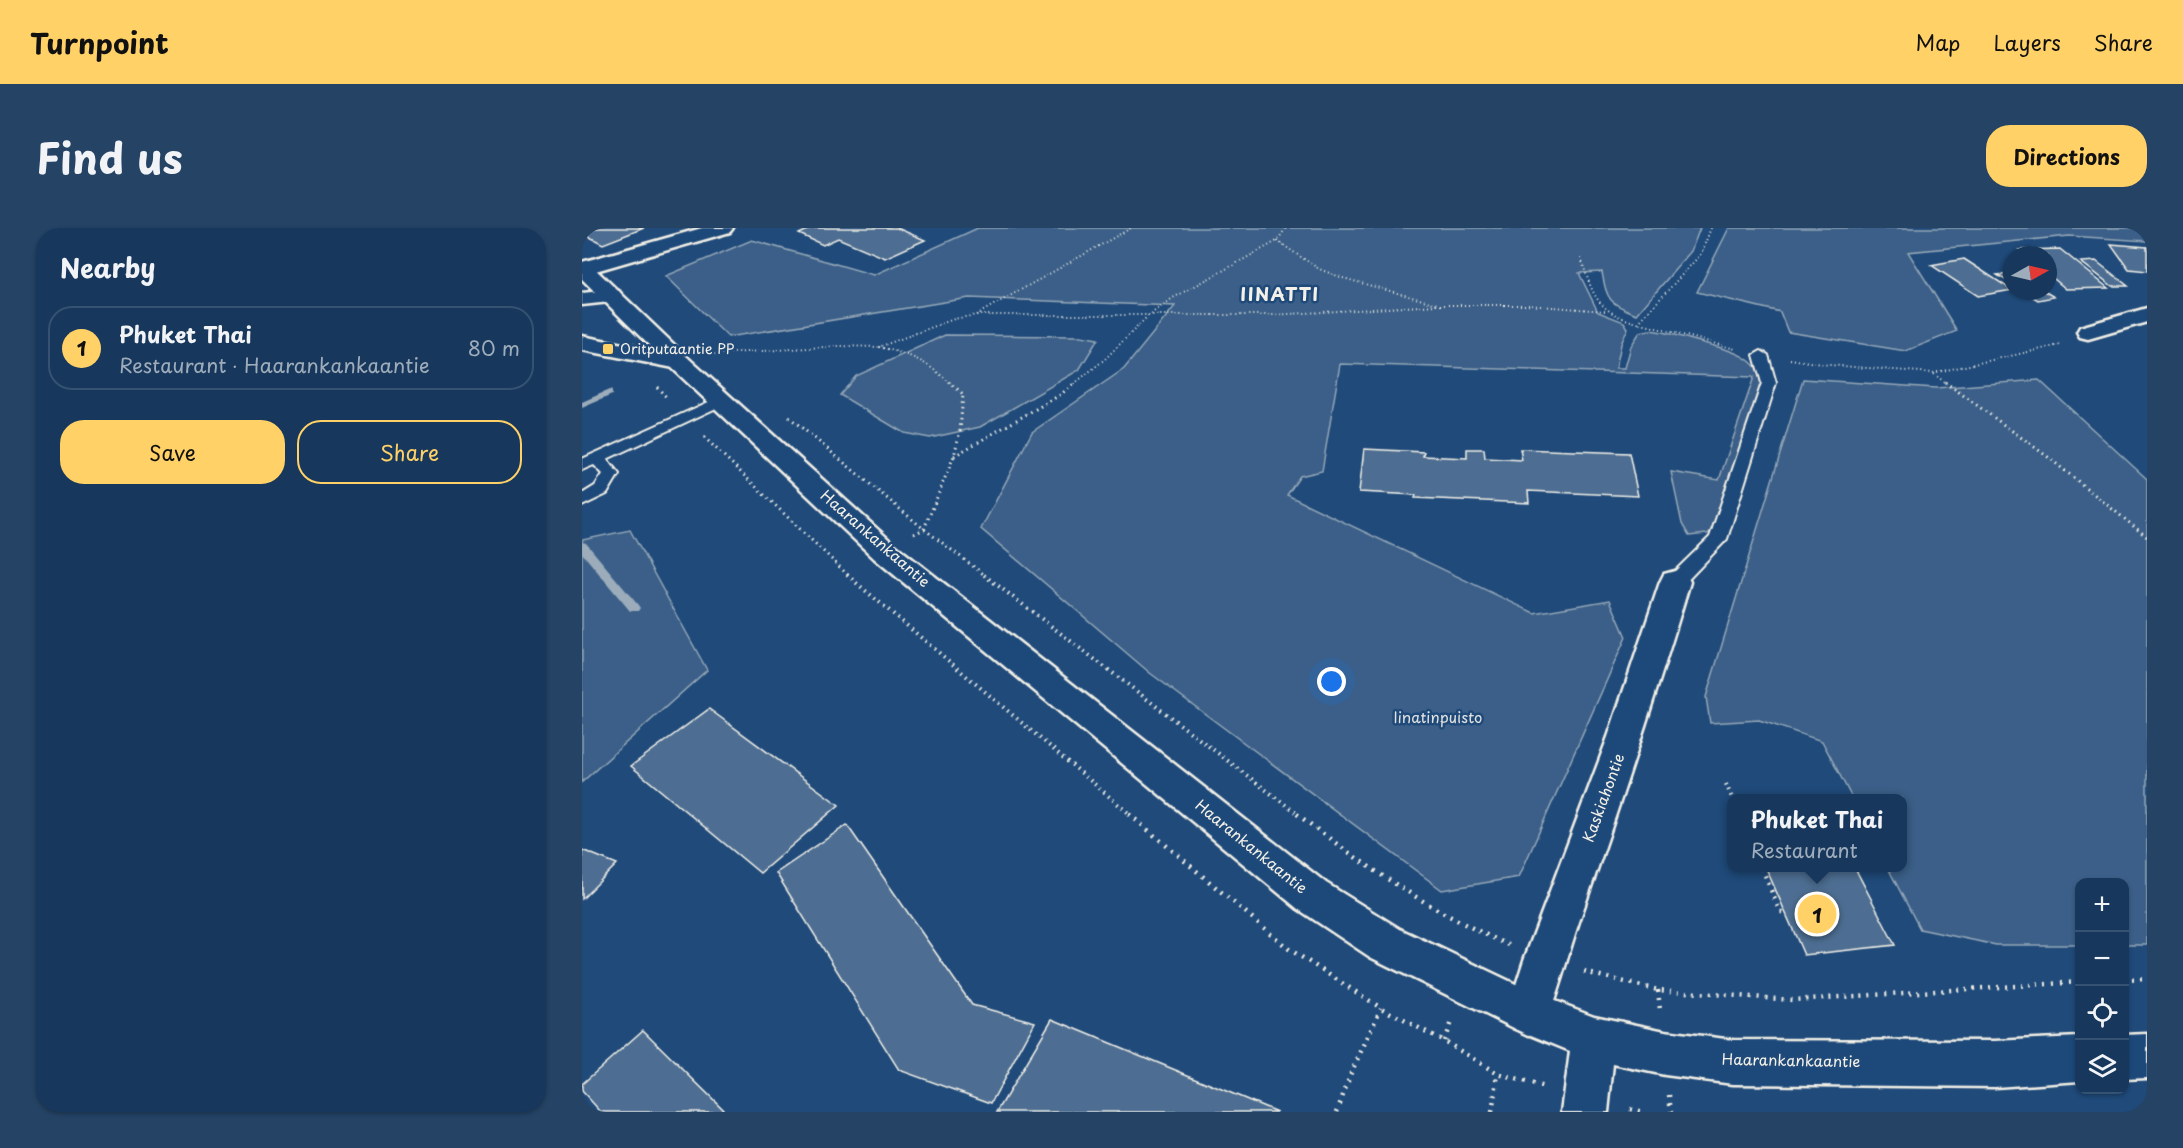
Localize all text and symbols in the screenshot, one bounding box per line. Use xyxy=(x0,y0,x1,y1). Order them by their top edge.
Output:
text: Turnpoint xyxy=(30,21,169,64)
text: Map xyxy=(1916,26,1960,58)
text: Layers xyxy=(1993,26,2061,58)
text: Share xyxy=(2094,26,2153,58)
text: Find us xyxy=(36,125,183,188)
button: Directions xyxy=(1986,125,2147,187)
north arrow xyxy=(2003,246,2057,300)
text: Nearby xyxy=(60,248,155,287)
district label: IINATTI xyxy=(1240,280,1320,307)
text: Phuket Thai xyxy=(119,317,252,350)
text: 1 xyxy=(77,333,86,363)
text: 80 m xyxy=(468,333,520,363)
place label: Oritputaantie PP xyxy=(620,338,735,359)
marker: Oritputaantie PP xyxy=(601,342,615,356)
text: Restaurant · Haarankankaantie xyxy=(119,350,430,380)
button: Save xyxy=(60,420,285,484)
button: Share xyxy=(297,420,522,484)
street label: Haarankankaantie xyxy=(816,484,936,592)
your location xyxy=(1317,667,1346,696)
park label: Iinatinpuisto xyxy=(1394,705,1482,728)
street label: Kaskiahontie xyxy=(1576,750,1629,845)
street label: Haarankankaantie xyxy=(1191,793,1313,898)
popup xyxy=(1727,794,1907,872)
text: Phuket Thai xyxy=(1751,802,1883,835)
text: Restaurant xyxy=(1751,835,1858,865)
map controls xyxy=(2075,878,2129,1094)
button: + xyxy=(2075,878,2129,932)
pin: 1 xyxy=(1798,892,1836,936)
button: − xyxy=(2075,932,2129,986)
button: locate xyxy=(2075,986,2129,1040)
button: layers xyxy=(2075,1040,2129,1094)
street label: Haarankankaantie xyxy=(1721,1047,1861,1072)

